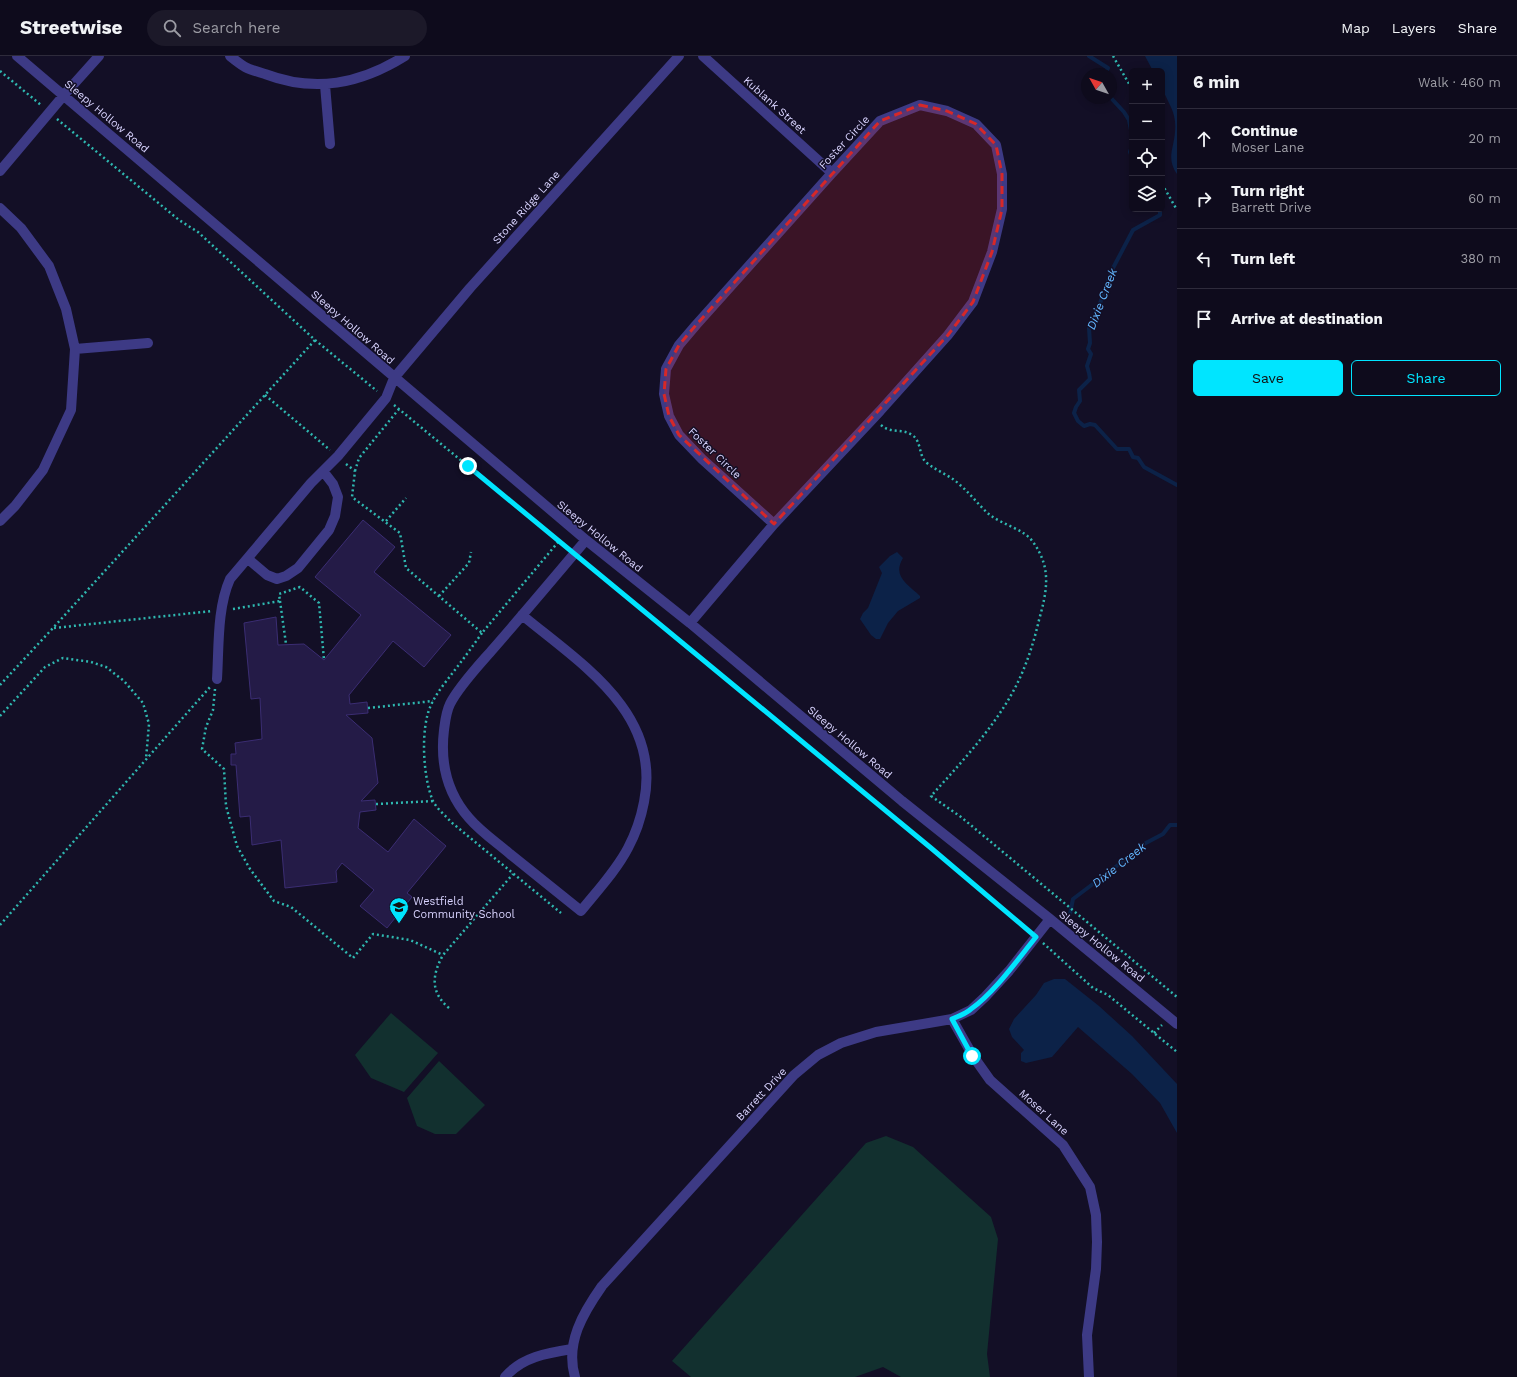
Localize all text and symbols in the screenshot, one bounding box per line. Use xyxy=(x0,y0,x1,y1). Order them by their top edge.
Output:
search box xyxy=(147,10,427,46)
text: Streetwise xyxy=(20,16,123,39)
icon: search xyxy=(161,17,183,39)
text: Search here xyxy=(193,19,280,37)
text: Map xyxy=(1341,20,1370,36)
text: Layers xyxy=(1392,20,1436,36)
text: Share xyxy=(1458,20,1497,36)
north arrow xyxy=(1081,68,1117,104)
map controls xyxy=(1129,68,1165,212)
button: + xyxy=(1129,68,1165,104)
text: 6 min xyxy=(1193,72,1240,92)
street label: Kublank Street xyxy=(741,74,809,137)
text: Walk · 460 m xyxy=(1418,75,1501,90)
street label: Sleepy Hollow Road xyxy=(62,77,152,156)
button: − xyxy=(1129,104,1165,140)
street label: Foster Circle xyxy=(816,113,872,172)
text: Continue xyxy=(1231,122,1298,140)
icon: ahead xyxy=(1193,128,1215,150)
text: 20 m xyxy=(1469,131,1501,146)
button: locate xyxy=(1129,140,1165,176)
text: Moser Lane xyxy=(1231,140,1304,155)
street label: Stone Ridge Lane xyxy=(490,168,563,247)
button: layers xyxy=(1129,176,1165,212)
text: Turn right xyxy=(1231,182,1304,200)
icon: right xyxy=(1193,188,1215,210)
text: 60 m xyxy=(1468,191,1501,206)
text: Barrett Drive xyxy=(1231,200,1311,215)
icon: left xyxy=(1193,248,1215,270)
text: Turn left xyxy=(1231,250,1295,268)
text: 380 m xyxy=(1461,251,1501,266)
water label: Dixie Creek xyxy=(1084,266,1120,332)
street label: Sleepy Hollow Road xyxy=(308,288,397,367)
icon: arrive xyxy=(1193,308,1215,330)
text: Arrive at destination xyxy=(1231,310,1383,328)
button: Save xyxy=(1193,360,1343,396)
button: Share xyxy=(1351,360,1501,396)
street label: Foster Circle xyxy=(686,425,744,482)
route end xyxy=(459,457,477,475)
street label: Sleepy Hollow Road xyxy=(554,498,645,575)
street label: Sleepy Hollow Road xyxy=(805,703,895,782)
water label: Dixie Creek xyxy=(1089,839,1149,890)
place label: Westfield Community School xyxy=(413,895,516,921)
school or university icon: Westfield Community School xyxy=(388,896,410,924)
street label: Sleepy Hollow Road xyxy=(1056,908,1147,985)
route start xyxy=(963,1047,981,1065)
street label: Barrett Drive xyxy=(733,1065,789,1124)
street label: Moser Lane xyxy=(1016,1087,1071,1138)

